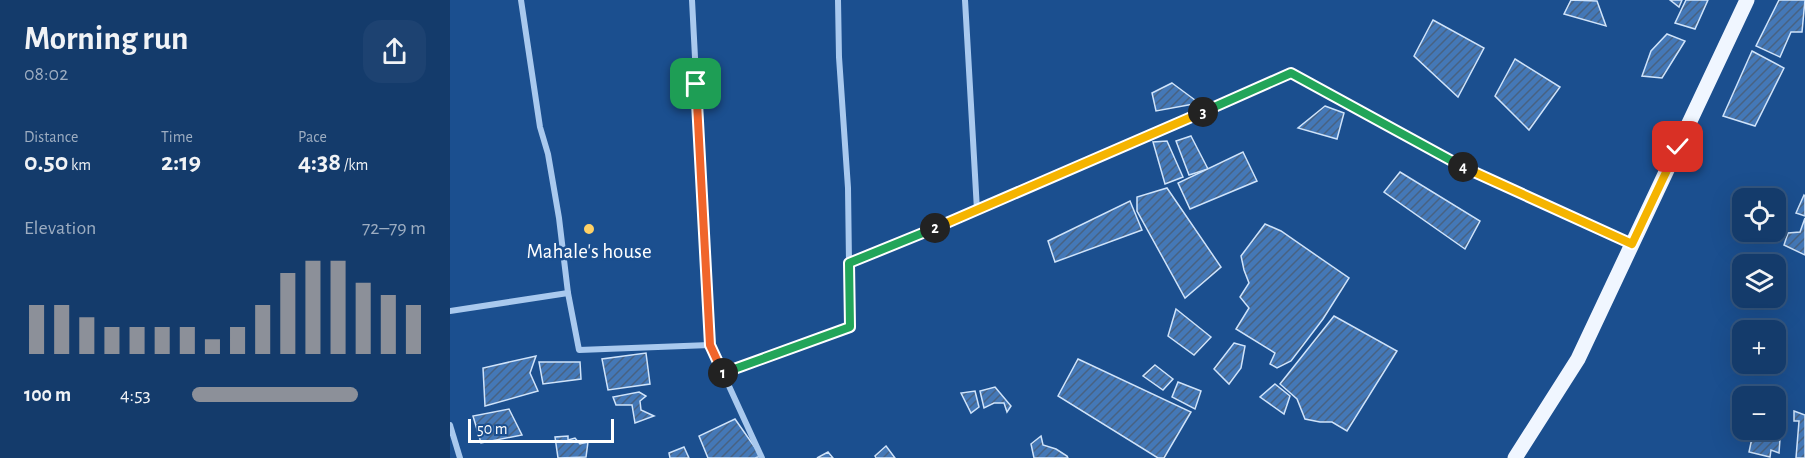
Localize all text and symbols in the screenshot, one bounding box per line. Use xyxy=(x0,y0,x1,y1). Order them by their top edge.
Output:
button: share xyxy=(363,20,426,83)
text: Morning run xyxy=(24,23,188,56)
pin xyxy=(670,58,721,109)
text: 08:02 xyxy=(24,64,68,84)
icon: arrive xyxy=(679,67,712,100)
pin: 3 xyxy=(1188,97,1218,127)
text: 3 xyxy=(1200,104,1206,120)
pin xyxy=(1652,121,1703,172)
text: Distance xyxy=(24,129,78,145)
text: Time xyxy=(161,129,193,145)
text: Pace xyxy=(298,129,327,145)
icon: check xyxy=(1661,130,1694,163)
text: 0.50 xyxy=(24,149,68,175)
text: 2:19 xyxy=(161,149,201,175)
text: 4:38 xyxy=(298,149,341,175)
pin: 4 xyxy=(1448,152,1478,182)
text: km xyxy=(68,157,91,173)
text: /km xyxy=(341,157,368,173)
text: 4 xyxy=(1459,159,1467,175)
map controls xyxy=(1732,188,1786,440)
button: locate xyxy=(1732,188,1786,242)
pin: 2 xyxy=(920,213,950,243)
text: Elevation xyxy=(24,218,96,238)
text: 72–79 m xyxy=(362,218,426,238)
text: 2 xyxy=(931,220,939,236)
marker: Mahale's house xyxy=(582,222,596,236)
place label: Mahale's house xyxy=(526,241,652,262)
button: layers xyxy=(1732,254,1786,308)
button: + xyxy=(1732,320,1786,374)
pin: 1 xyxy=(708,358,738,388)
text: 1 xyxy=(720,365,726,381)
text: 100 m xyxy=(24,385,71,405)
text: 4:53 xyxy=(120,385,151,405)
button: − xyxy=(1732,386,1786,440)
scale bar xyxy=(468,416,614,444)
text: 50 m xyxy=(477,421,508,437)

